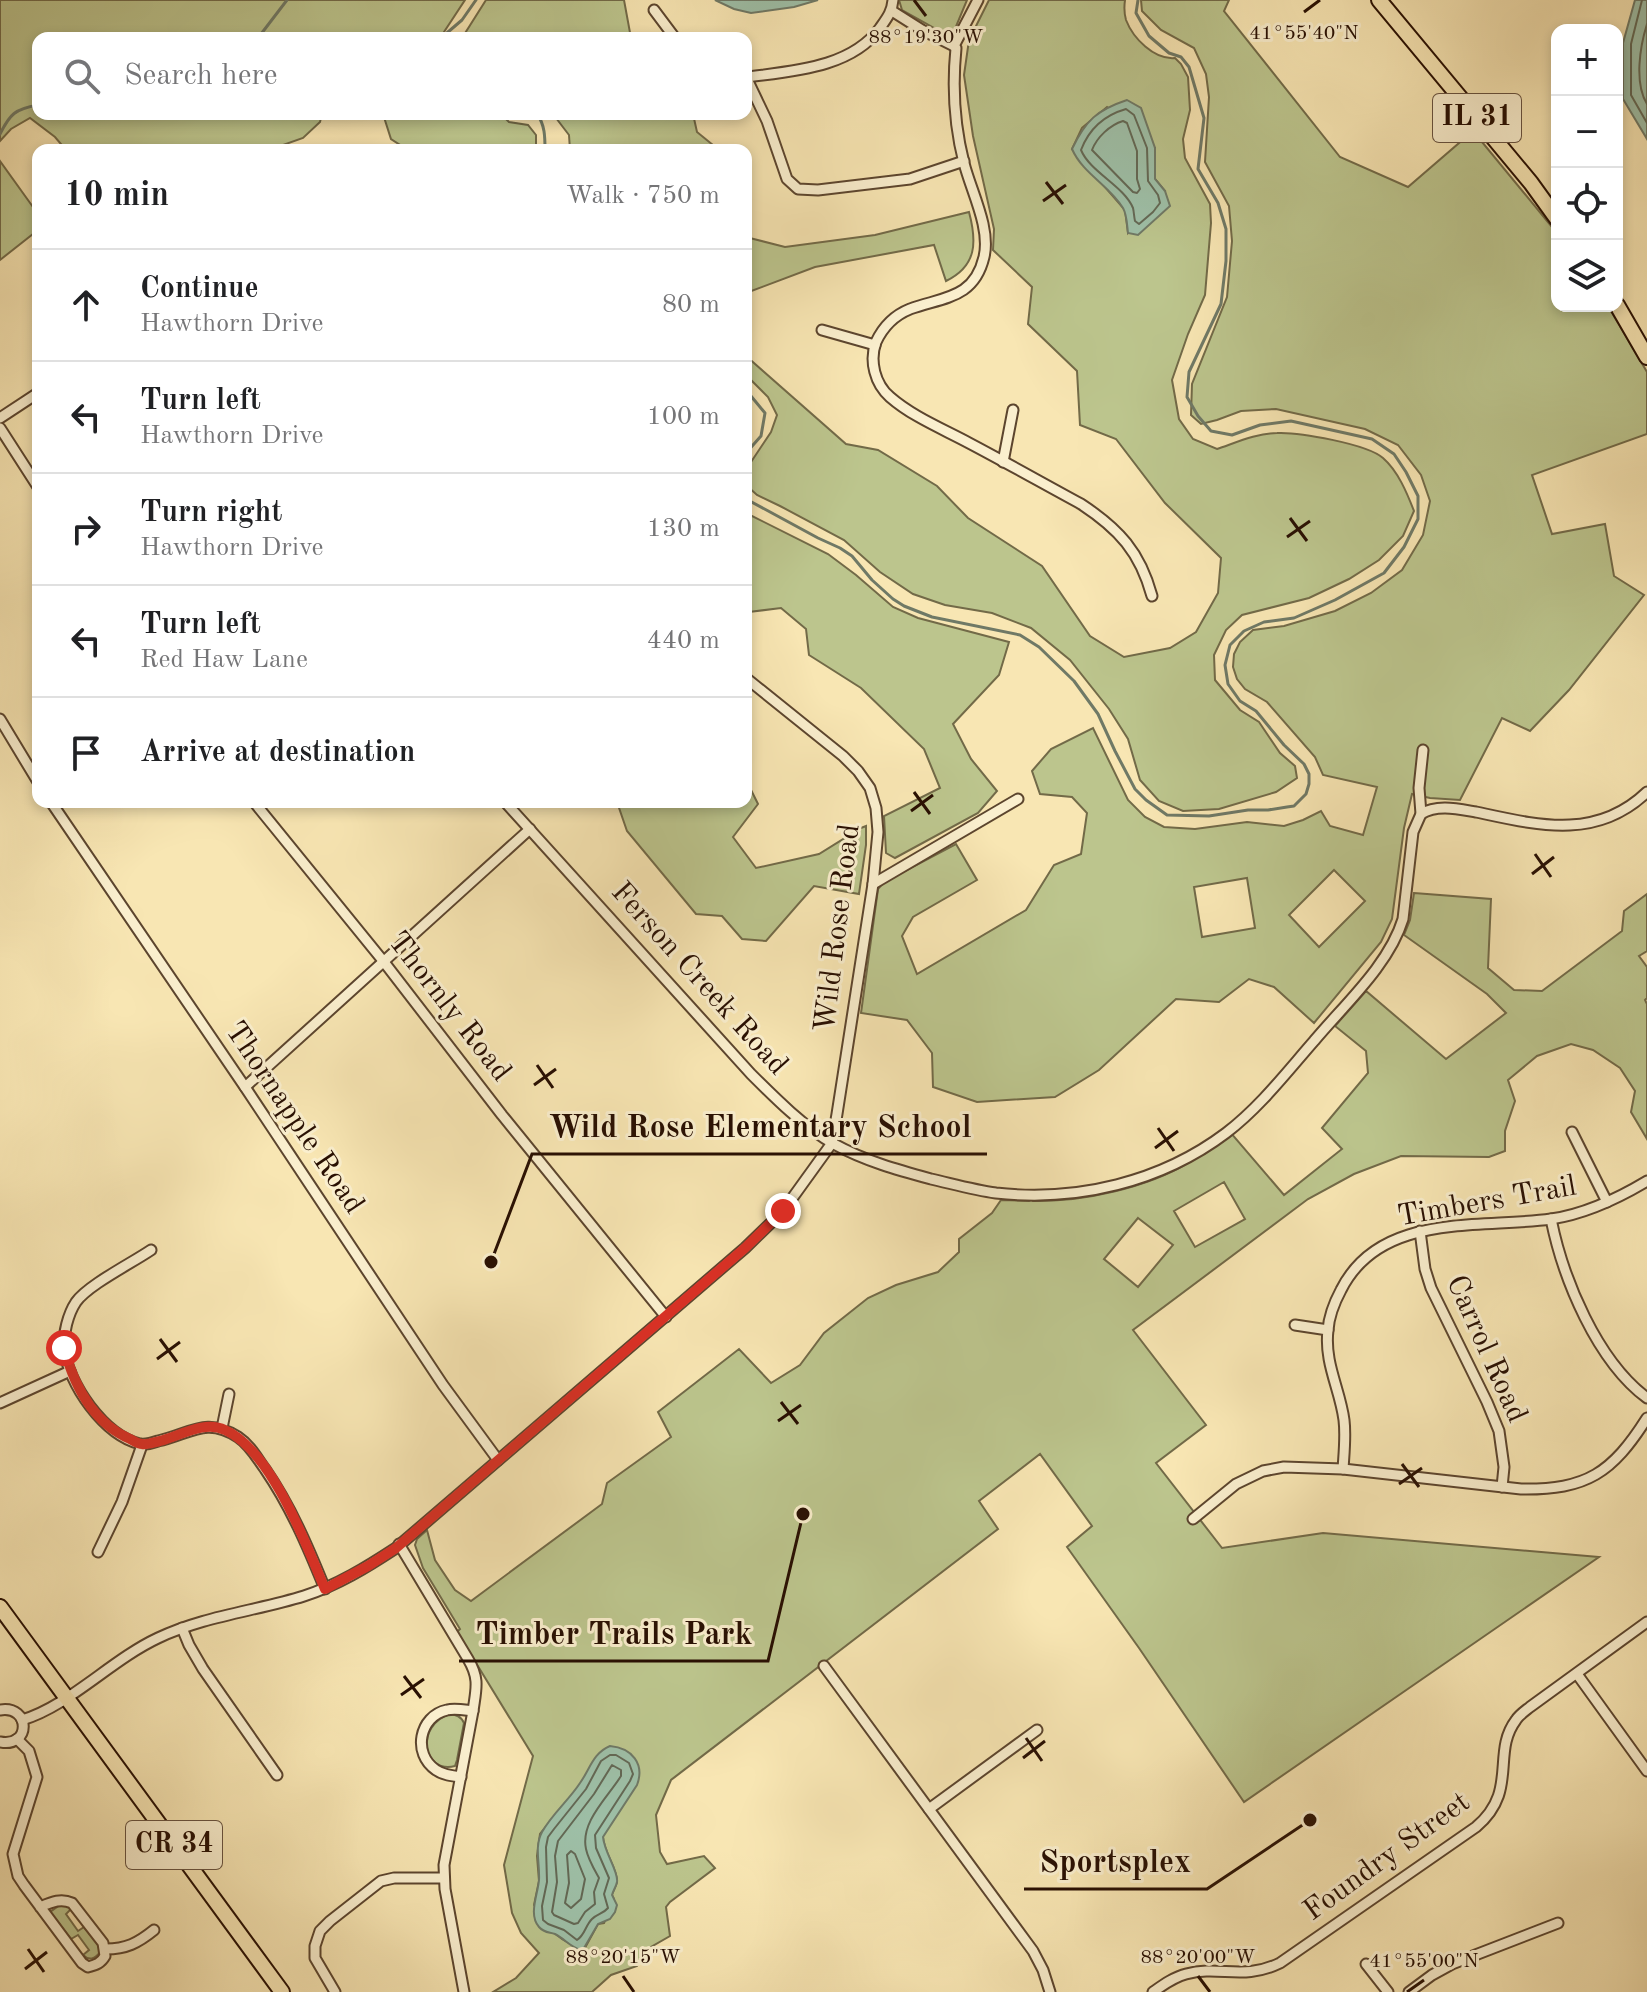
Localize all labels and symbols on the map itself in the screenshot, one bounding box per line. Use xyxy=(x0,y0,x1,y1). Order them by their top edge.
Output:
text: 41°55'40"N xyxy=(1249,24,1359,44)
text: 88°19'30"W xyxy=(868,28,984,48)
road number: IL 31 xyxy=(1433,94,1521,142)
street label: Wild Rose Road xyxy=(810,822,866,1034)
street label: Ferson Creek Road xyxy=(605,877,793,1081)
street label: Thornly Road xyxy=(382,927,516,1087)
street label: Thornapple Road xyxy=(219,1017,369,1219)
callout: Wild Rose Elementary School xyxy=(532,1098,987,1154)
text: Wild Rose Elementary School xyxy=(548,1113,972,1145)
street label: Timbers Trail xyxy=(1395,1172,1579,1232)
route end xyxy=(765,1193,801,1229)
street label: Carrol Road xyxy=(1440,1271,1532,1427)
route start xyxy=(46,1330,82,1366)
callout: Timber Trails Park xyxy=(459,1605,768,1661)
text: Timber Trails Park xyxy=(475,1620,753,1652)
street label: Foundry Street xyxy=(1299,1787,1475,1927)
road number: CR 34 xyxy=(126,1821,222,1869)
callout: Sportsplex xyxy=(1024,1833,1207,1889)
text: Sportsplex xyxy=(1039,1848,1191,1880)
text: 88°20'15"W xyxy=(565,1948,681,1968)
text: 88°20'00"W xyxy=(1140,1948,1256,1968)
text: 41°55'00"N xyxy=(1369,1952,1479,1972)

